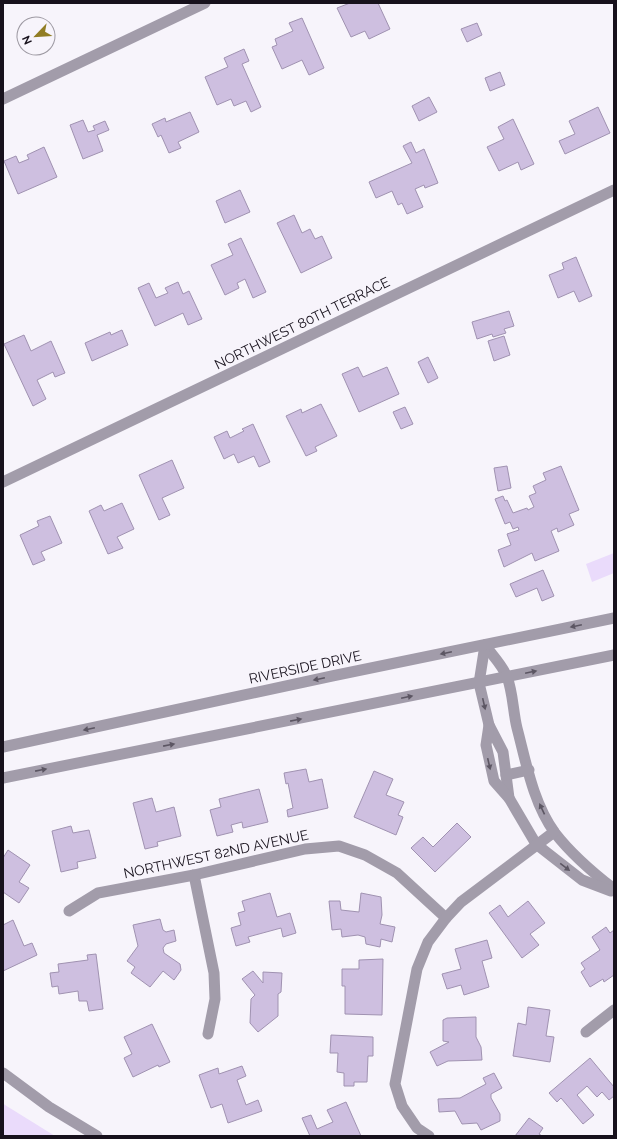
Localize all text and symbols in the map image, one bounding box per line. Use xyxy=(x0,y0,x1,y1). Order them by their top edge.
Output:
north arrow xyxy=(16,16,56,56)
text: N xyxy=(20,33,35,47)
street label: NORTHWEST 80TH TERRACE xyxy=(212,273,392,373)
one-way arrow xyxy=(570,623,582,629)
street label: RIVERSIDE DRIVE xyxy=(247,647,363,687)
one-way arrow xyxy=(440,650,453,656)
one-way arrow xyxy=(525,668,537,674)
one-way arrow xyxy=(313,676,325,682)
one-way arrow xyxy=(401,694,413,700)
one-way arrow xyxy=(482,698,488,710)
one-way arrow xyxy=(290,716,302,722)
one-way arrow xyxy=(83,726,95,732)
one-way arrow xyxy=(163,741,175,747)
one-way arrow xyxy=(487,758,493,770)
one-way arrow xyxy=(35,767,47,773)
one-way arrow xyxy=(539,803,545,814)
street label: NORTHWEST 82ND AVENUE xyxy=(122,827,310,881)
one-way arrow xyxy=(559,862,570,871)

